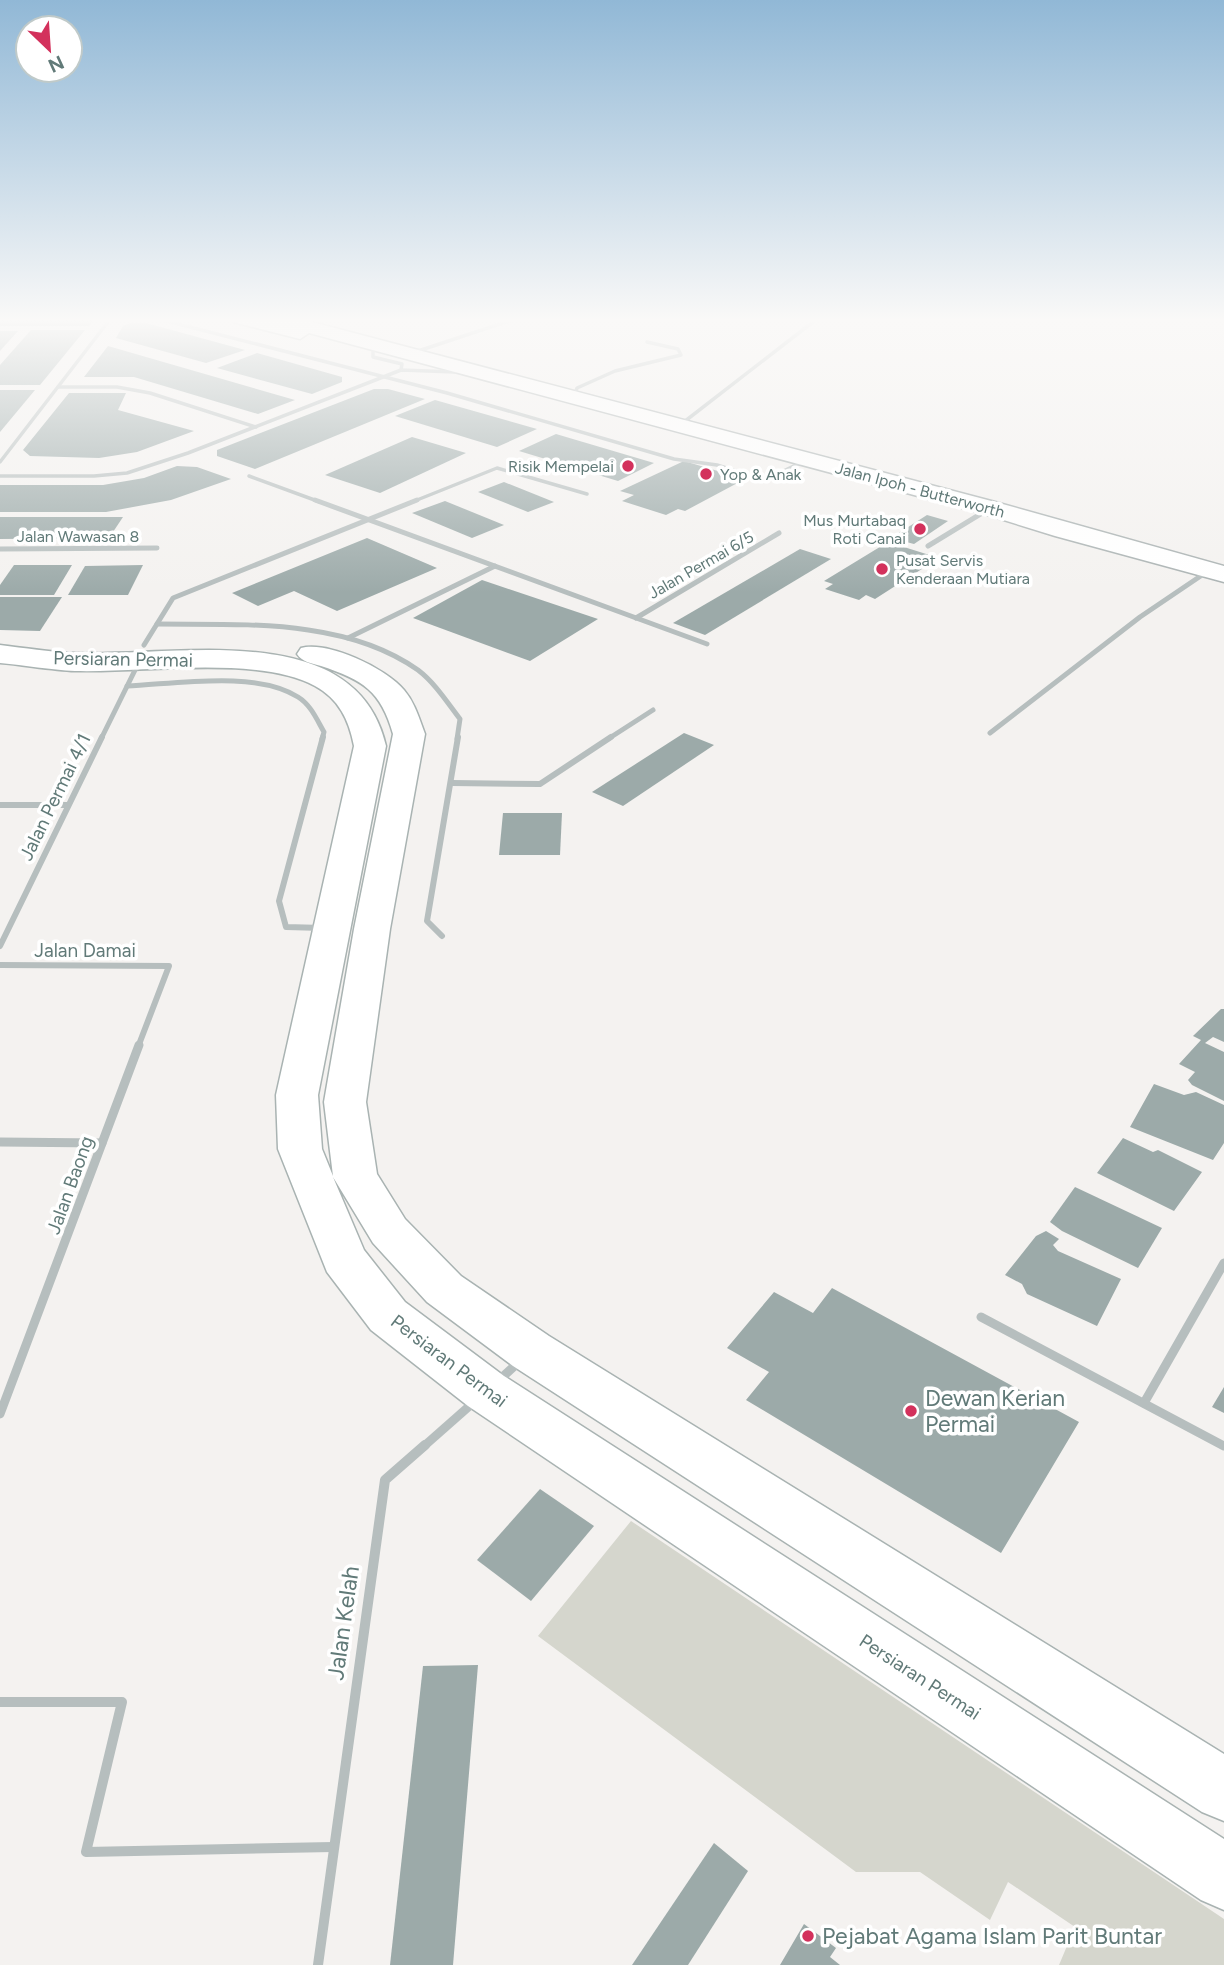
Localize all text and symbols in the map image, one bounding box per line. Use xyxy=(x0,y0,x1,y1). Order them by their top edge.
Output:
north arrow xyxy=(14,14,84,84)
text: N xyxy=(44,50,67,77)
place label: Risik Mempelai xyxy=(508,457,614,476)
marker: Risik Mempelai xyxy=(620,458,636,474)
street label: Jalan Ipoh - Butterworth xyxy=(833,458,1007,522)
place label: Yop & Anak xyxy=(720,465,802,484)
marker: Yop & Anak xyxy=(698,466,714,482)
place label: Mus Murtabaq Roti Canai xyxy=(803,511,906,548)
marker: Mus Murtabaq Roti Canai xyxy=(912,521,928,537)
street label: Jalan Wawasan 8 xyxy=(17,527,139,546)
street label: Jalan Permai 6/5 xyxy=(645,527,757,603)
place label: Pusat Servis Kenderaan Mutiara xyxy=(896,551,1030,588)
marker: Pusat Servis Kenderaan Mutiara xyxy=(874,561,890,577)
street label: Persiaran Permai xyxy=(53,646,193,672)
street label: Jalan Permai 4/1 xyxy=(14,730,96,864)
street label: Jalan Damai xyxy=(34,939,136,962)
street label: Jalan Baong xyxy=(42,1133,98,1237)
street label: Persiaran Permai xyxy=(386,1310,512,1412)
place label: Dewan Kerian Permai xyxy=(925,1384,1065,1438)
marker: Dewan Kerian Permai xyxy=(903,1403,919,1419)
street label: Jalan Kelah xyxy=(321,1564,365,1682)
street label: Persiaran Permai xyxy=(855,1629,985,1725)
place label: Pejabat Agama Islam Parit Buntar xyxy=(822,1922,1162,1950)
marker: Pejabat Agama Islam Parit Buntar xyxy=(800,1928,816,1944)

